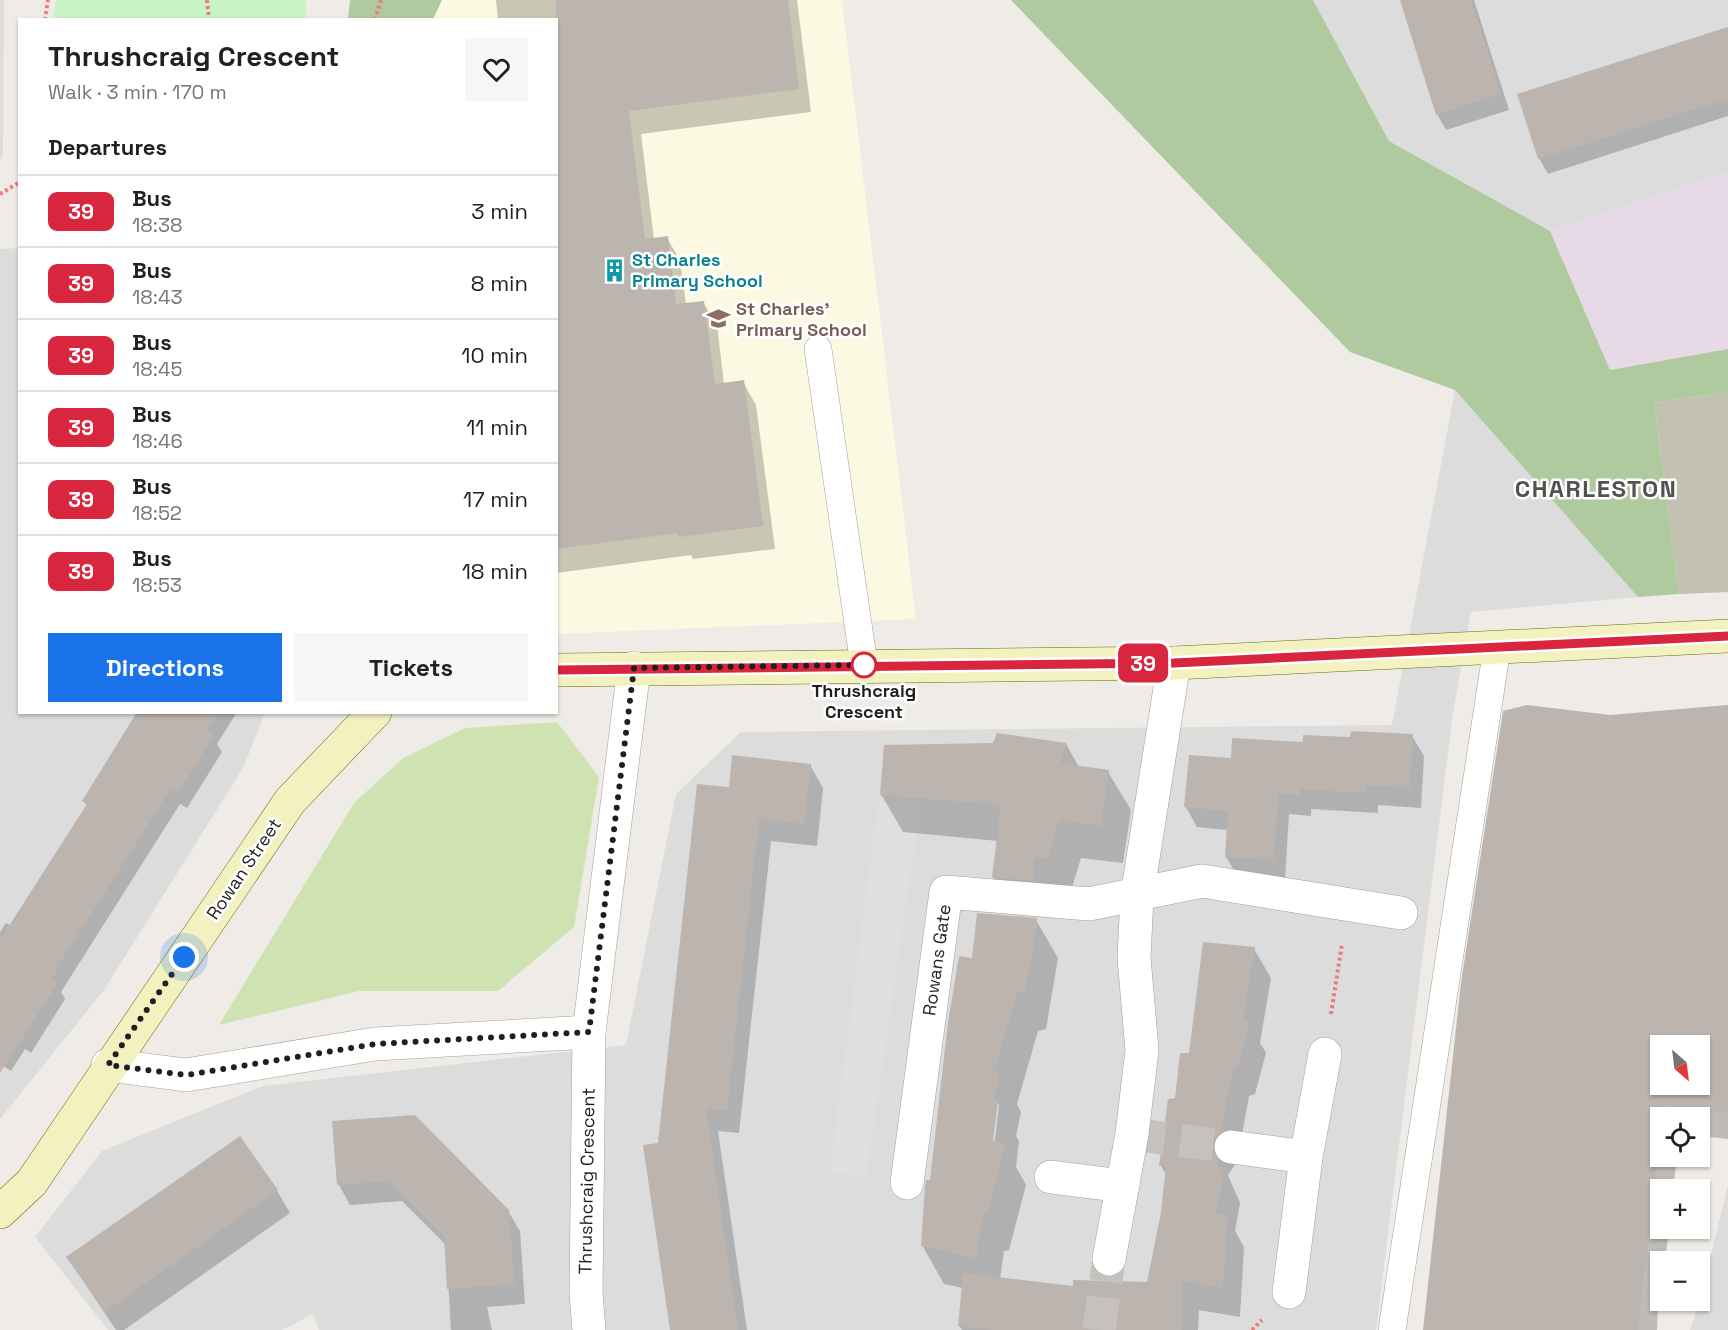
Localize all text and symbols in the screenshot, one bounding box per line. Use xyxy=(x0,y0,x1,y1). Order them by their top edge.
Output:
text: Thrushcraig Crescent xyxy=(48,38,339,74)
button: heart xyxy=(465,38,528,101)
text: Walk · 3 min · 170 m xyxy=(48,79,227,105)
text: Departures xyxy=(48,133,167,161)
text: Bus xyxy=(132,184,172,212)
text: 3 min xyxy=(471,197,528,225)
text: 39 xyxy=(68,198,94,225)
text: 18:38 xyxy=(132,212,182,238)
place label: St Charles Primary School xyxy=(632,248,763,292)
text: Bus xyxy=(132,256,172,284)
building icon: St Charles Primary School xyxy=(601,257,627,283)
text: 8 min xyxy=(471,269,528,297)
text: 39 xyxy=(68,270,94,297)
text: 18:43 xyxy=(132,284,182,310)
place label: St Charles' Primary School xyxy=(736,297,867,341)
school or university icon: St Charles' Primary School xyxy=(705,306,731,332)
text: Bus xyxy=(132,328,172,356)
text: 10 min xyxy=(461,341,528,369)
text: 39 xyxy=(68,342,94,369)
text: 18:45 xyxy=(132,356,182,382)
text: Bus xyxy=(132,400,172,428)
text: 11 min xyxy=(466,413,528,441)
text: 39 xyxy=(68,414,94,441)
text: 18:46 xyxy=(132,428,183,454)
text: Bus xyxy=(132,472,172,500)
district label: CHARLESTON xyxy=(1515,473,1677,504)
text: 17 min xyxy=(463,485,528,513)
text: 39 xyxy=(68,486,94,513)
text: 18:52 xyxy=(132,500,182,526)
text: Bus xyxy=(132,544,172,572)
text: 18 min xyxy=(462,557,528,585)
text: 39 xyxy=(68,558,94,585)
text: 18:53 xyxy=(132,572,182,598)
button: Directions xyxy=(48,633,282,702)
button: Tickets xyxy=(294,633,528,702)
line badge: 39 xyxy=(1116,644,1170,682)
text: 39 xyxy=(1130,650,1156,677)
marker: Thrushcraig Crescent xyxy=(851,652,877,678)
place label: Thrushcraig Crescent xyxy=(812,679,916,723)
street label: Rowan Street xyxy=(201,814,286,924)
street label: Rowans Gate xyxy=(917,903,956,1017)
your location xyxy=(169,942,199,972)
north arrow xyxy=(1650,1035,1710,1095)
map controls xyxy=(1650,1035,1710,1311)
street label: Thrushcraig Crescent xyxy=(573,1087,600,1275)
button: locate xyxy=(1650,1107,1710,1167)
button: + xyxy=(1650,1179,1710,1239)
button: − xyxy=(1650,1251,1710,1311)

